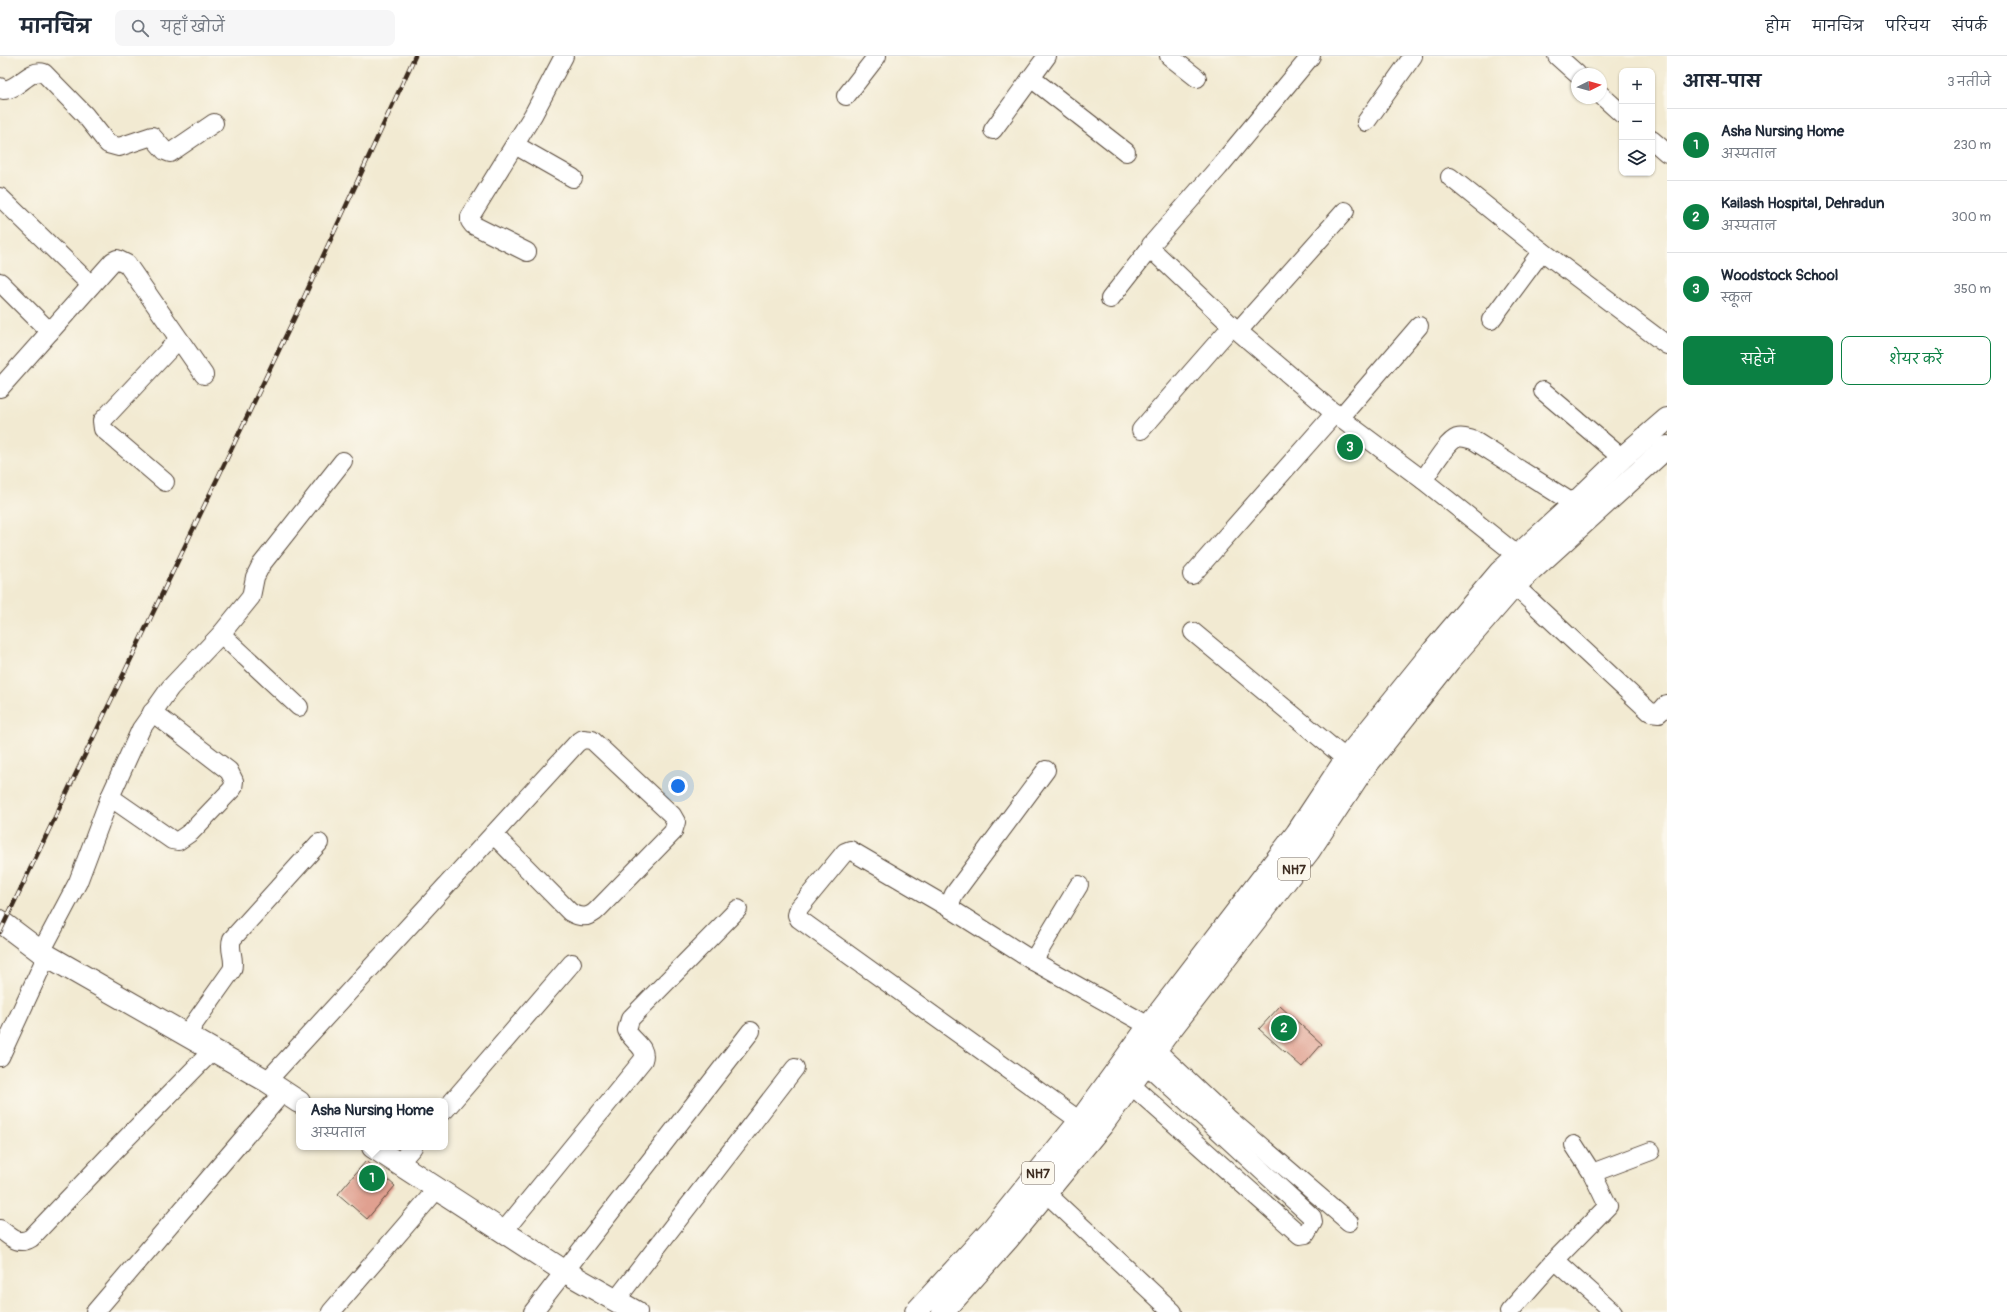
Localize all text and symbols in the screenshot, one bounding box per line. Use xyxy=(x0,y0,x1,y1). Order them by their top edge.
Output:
search box xyxy=(115,10,395,46)
text: मानचित्र xyxy=(20,15,91,39)
icon: search xyxy=(129,17,151,39)
text: यहाँ खोजें xyxy=(161,18,225,37)
text: होम xyxy=(1766,18,1790,35)
text: मानचित्र xyxy=(1812,18,1864,35)
text: परिचय xyxy=(1886,18,1930,35)
text: संपर्क xyxy=(1952,18,1987,35)
north arrow xyxy=(1571,68,1607,104)
map controls xyxy=(1619,68,1655,176)
button: + xyxy=(1619,68,1655,104)
text: आस-पास xyxy=(1683,71,1761,92)
text: 3 नतीजे xyxy=(1947,74,1991,90)
button: − xyxy=(1619,104,1655,140)
text: Asha Nursing Home xyxy=(1721,122,1844,141)
text: 1 xyxy=(1693,137,1699,153)
text: 230 m xyxy=(1954,137,1991,153)
button: layers xyxy=(1619,140,1655,176)
text: अस्पताल xyxy=(1721,146,1776,162)
text: Kailash Hospital, Dehradun xyxy=(1721,194,1884,213)
text: 2 xyxy=(1692,209,1700,225)
text: 300 m xyxy=(1952,209,1991,225)
text: अस्पताल xyxy=(1721,218,1776,234)
text: Woodstock School xyxy=(1721,266,1838,285)
text: 3 xyxy=(1692,281,1700,297)
text: 350 m xyxy=(1953,281,1991,297)
text: स्कूल xyxy=(1721,290,1752,306)
button: सहेजें xyxy=(1683,336,1833,385)
button: शेयर करें xyxy=(1841,336,1991,385)
pin: 3 xyxy=(1337,432,1363,462)
your location xyxy=(668,776,688,796)
road number: NH7 xyxy=(1278,858,1310,880)
pin: 2 xyxy=(1271,1013,1297,1043)
popup xyxy=(296,1098,448,1150)
text: Asha Nursing Home xyxy=(310,1101,434,1120)
text: अस्पताल xyxy=(310,1125,366,1141)
road number: NH7 xyxy=(1022,1162,1054,1184)
pin: 1 xyxy=(359,1163,385,1193)

